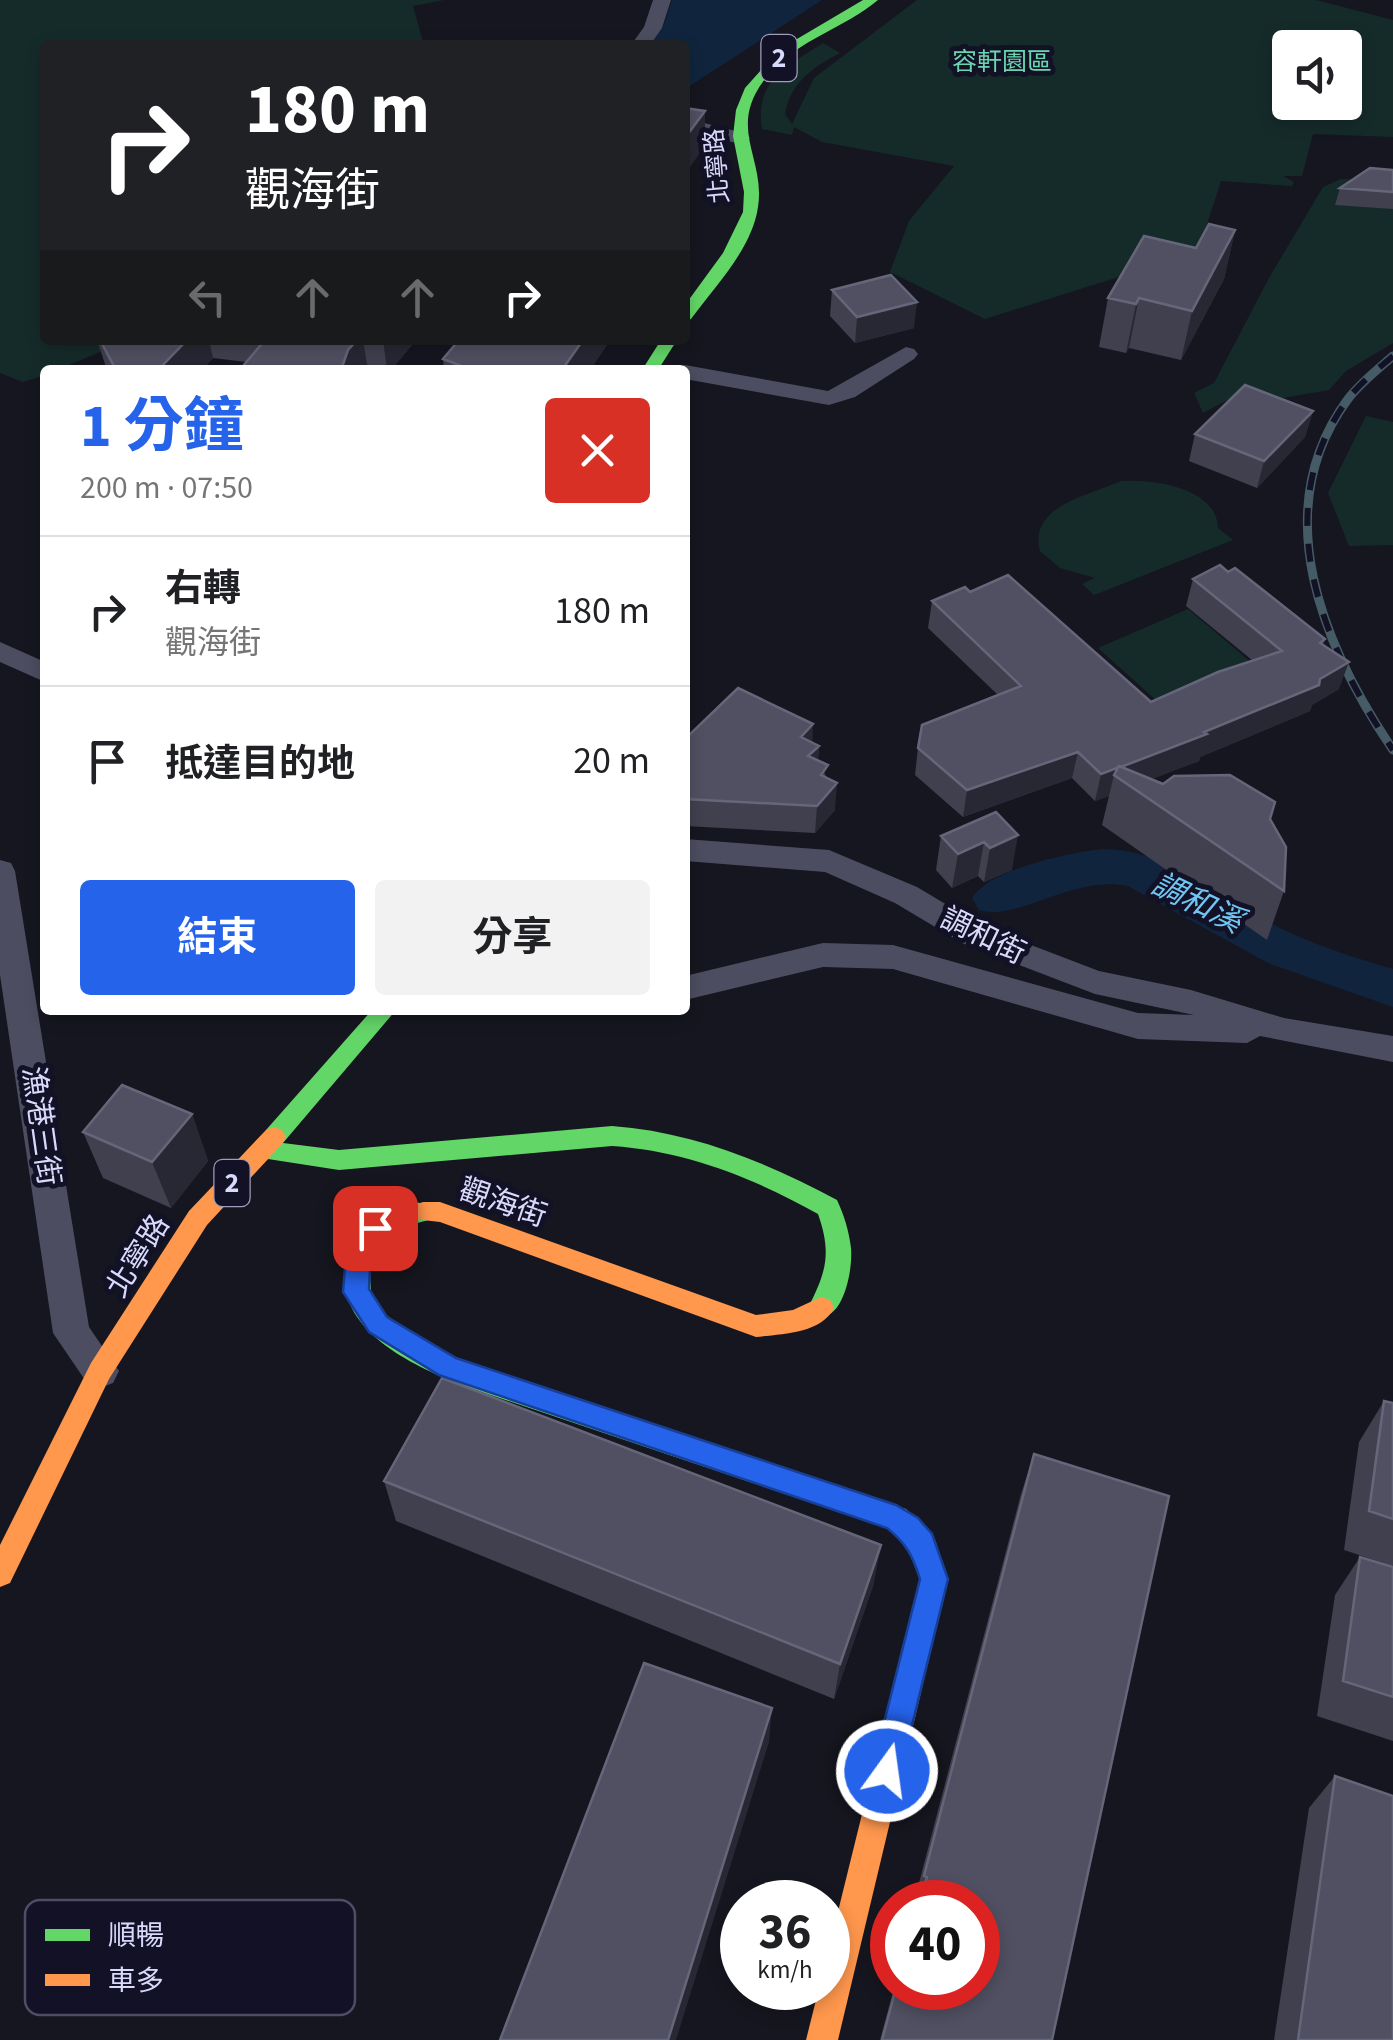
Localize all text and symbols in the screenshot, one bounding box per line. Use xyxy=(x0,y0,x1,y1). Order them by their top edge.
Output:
map controls xyxy=(1272,30,1362,120)
button: sound xyxy=(1272,30,1362,120)
road number: 2 xyxy=(762,35,796,81)
park label: 容軒園區 xyxy=(952,44,1052,80)
text: 180 m xyxy=(245,60,430,160)
icon: right xyxy=(80,80,210,210)
street label: 北寧路 xyxy=(696,127,738,205)
text: 觀海街 xyxy=(245,159,380,223)
icon: left xyxy=(180,270,235,325)
icon: ahead xyxy=(285,270,340,325)
icon: ahead xyxy=(390,270,445,325)
icon: right xyxy=(495,270,550,325)
text: 1 分鐘 xyxy=(80,385,244,470)
button: close xyxy=(545,398,650,503)
text: 200 m · 07:50 xyxy=(80,465,253,511)
text: 右轉 xyxy=(165,562,241,616)
icon: right xyxy=(80,584,135,639)
text: 180 m xyxy=(554,584,650,638)
text: 觀海街 xyxy=(165,620,261,666)
icon: arrive xyxy=(80,734,135,789)
text: 20 m xyxy=(573,734,650,788)
text: 抵達目的地 xyxy=(165,737,355,791)
water label: 調和溪 xyxy=(1144,861,1254,946)
button: 結束 xyxy=(80,880,355,995)
button: 分享 xyxy=(375,880,650,995)
street label: 調和街 xyxy=(933,897,1033,975)
street label: 漁港三街 xyxy=(11,1064,71,1188)
road number: 2 xyxy=(214,1160,250,1206)
street label: 觀海街 xyxy=(453,1168,553,1238)
pin xyxy=(333,1186,418,1271)
icon: arrive xyxy=(348,1201,403,1256)
street label: 北寧路 xyxy=(96,1206,180,1306)
position arrow xyxy=(835,1719,939,1823)
speed limit sign: 40 xyxy=(870,1880,1000,2010)
text: 36 xyxy=(759,1897,811,1968)
legend xyxy=(25,1900,355,2015)
text: 順暢 xyxy=(108,1916,164,1956)
text: km/h xyxy=(757,1952,813,1988)
text: 車多 xyxy=(108,1961,164,2001)

